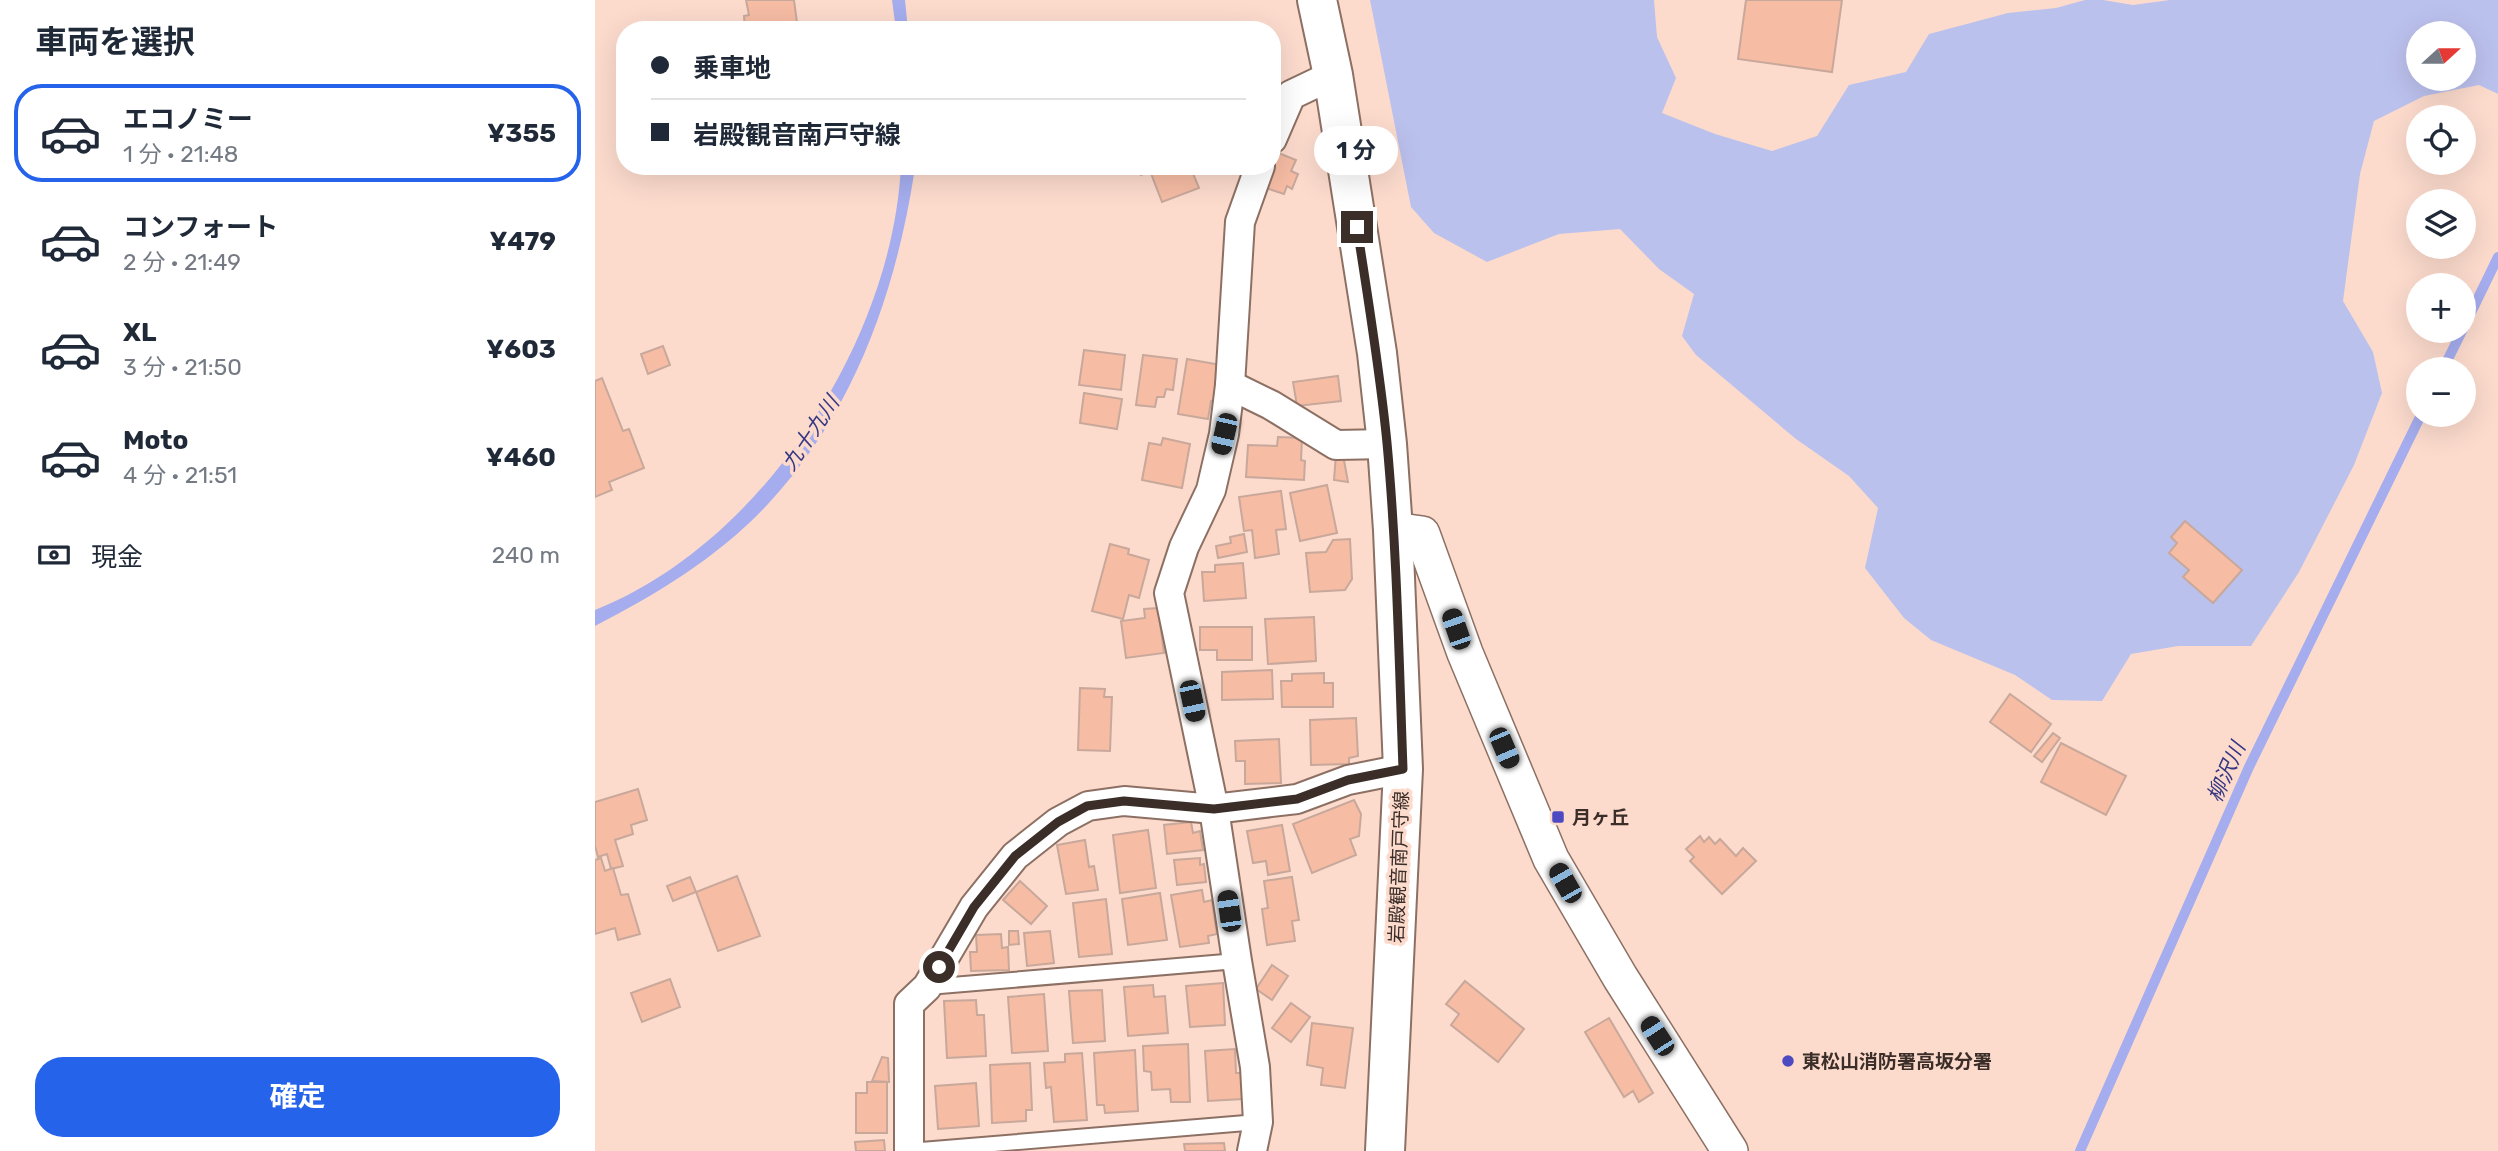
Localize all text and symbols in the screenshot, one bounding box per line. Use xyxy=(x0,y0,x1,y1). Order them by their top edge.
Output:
north arrow xyxy=(2406,21,2476,91)
map controls xyxy=(2406,21,2476,427)
text: 車両を選択 xyxy=(35,23,195,61)
text: 乗車地 xyxy=(693,53,771,84)
icon: car xyxy=(39,102,102,165)
text: エコノミー xyxy=(123,104,253,135)
button: locate xyxy=(2406,105,2476,175)
text: ¥355 xyxy=(487,118,556,149)
text: 岩殿観音南戸守線 xyxy=(693,120,901,151)
callout: 1 分 xyxy=(1315,126,1399,174)
text: 1 分 xyxy=(1336,136,1376,164)
text: 1 分 · 21:48 xyxy=(123,140,238,168)
button: layers xyxy=(2406,189,2476,259)
icon: car xyxy=(39,210,102,273)
route end xyxy=(1341,211,1373,243)
text: コンフォート xyxy=(123,212,278,243)
text: ¥479 xyxy=(489,226,556,257)
text: 2 分 · 21:49 xyxy=(123,248,241,276)
button: + xyxy=(2406,273,2476,343)
text: XL xyxy=(123,317,156,348)
icon: car xyxy=(39,318,102,381)
text: ¥603 xyxy=(486,334,556,365)
text: 3 分 · 21:50 xyxy=(123,353,242,381)
button: − xyxy=(2406,357,2476,427)
water label: 九十九川 xyxy=(776,390,845,475)
car xyxy=(1210,411,1239,457)
text: Moto xyxy=(123,425,188,456)
icon: car xyxy=(39,426,102,489)
text: ¥460 xyxy=(486,442,556,473)
text: 4 分 · 21:51 xyxy=(123,461,237,489)
icon: cash xyxy=(35,536,73,574)
text: 240 m xyxy=(492,541,560,569)
text: 現金 xyxy=(91,542,143,573)
car xyxy=(1440,606,1473,652)
car xyxy=(1178,678,1207,724)
car xyxy=(1487,725,1522,771)
water label: 柳沢川 xyxy=(2202,736,2251,806)
street label: 岩殿観音南戸守線 xyxy=(1385,791,1413,943)
place label: 月ヶ丘 xyxy=(1572,806,1629,829)
marker: 月ヶ丘 xyxy=(1550,809,1566,825)
car xyxy=(1546,860,1585,906)
car xyxy=(1216,889,1243,933)
route start xyxy=(923,951,955,983)
car xyxy=(1637,1013,1678,1059)
place label: 東松山消防署高坂分署 xyxy=(1802,1050,1992,1073)
marker: 東松山消防署高坂分署 xyxy=(1780,1053,1796,1069)
button: 確定 xyxy=(35,1057,560,1137)

